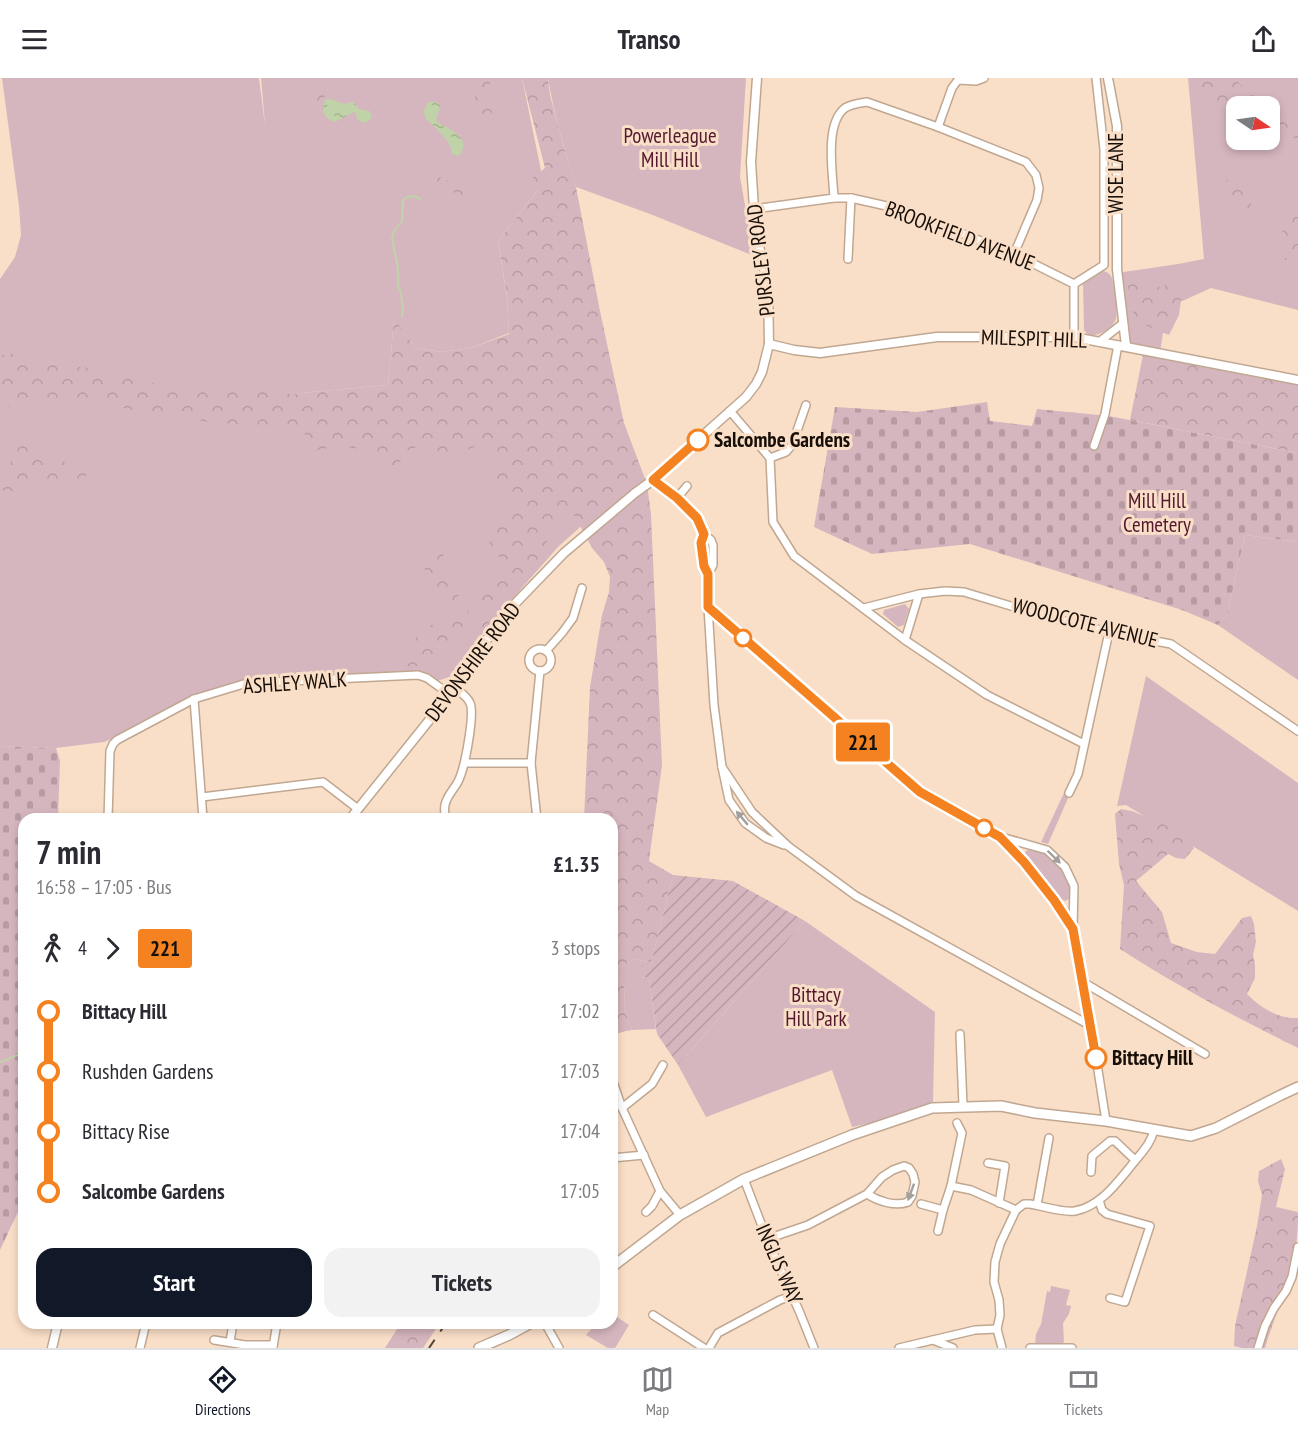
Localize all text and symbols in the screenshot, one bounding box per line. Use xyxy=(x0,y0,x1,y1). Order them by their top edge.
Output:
text: Transo xyxy=(617,22,681,56)
icon: menu xyxy=(18,23,51,56)
icon: share xyxy=(1247,23,1280,56)
north arrow xyxy=(1226,96,1280,150)
map controls xyxy=(1226,96,1280,150)
park label: Powerleague Mill Hill xyxy=(623,122,717,173)
street label: WISE LANE xyxy=(1102,133,1129,213)
street label: BROOKFIELD AVENUE xyxy=(882,195,1039,276)
street label: PURSLEY ROAD xyxy=(740,203,781,317)
street label: MILESPIT HILL xyxy=(981,323,1088,354)
place label: Salcombe Gardens xyxy=(714,426,850,453)
marker: Salcombe Gardens xyxy=(687,429,709,451)
park label: Mill Hill Cemetery xyxy=(1123,487,1191,538)
street label: WOODCOTE AVENUE xyxy=(1010,591,1161,654)
street label: DEVONSHIRE ROAD xyxy=(419,597,526,727)
unlabelled marker xyxy=(734,629,752,647)
street label: ASHLEY WALK xyxy=(242,665,348,700)
line badge: 221 xyxy=(828,722,898,762)
text: 221 xyxy=(848,729,878,756)
one-way arrow xyxy=(736,810,749,825)
unlabelled marker xyxy=(975,819,993,837)
text: 7 min xyxy=(36,830,101,873)
text: £1.35 xyxy=(553,850,600,878)
one-way arrow xyxy=(1047,850,1062,864)
text: 16:58 – 17:05 · Bus xyxy=(36,874,171,900)
icon: walk xyxy=(36,932,69,965)
icon: forward xyxy=(96,932,129,965)
text: 4 xyxy=(78,935,87,961)
text: 221 xyxy=(150,935,180,962)
text: 3 stops xyxy=(551,935,600,961)
park label: Bittacy Hill Park xyxy=(785,981,847,1032)
text: Bittacy Hill xyxy=(82,997,167,1025)
text: 17:02 xyxy=(560,998,600,1024)
place label: Bittacy Hill xyxy=(1112,1044,1194,1071)
marker: Bittacy Hill xyxy=(1085,1047,1107,1069)
text: Rushden Gardens xyxy=(82,1057,214,1085)
text: 17:03 xyxy=(560,1058,600,1084)
text: Bittacy Rise xyxy=(82,1117,170,1145)
text: 17:04 xyxy=(560,1118,600,1144)
text: Salcombe Gardens xyxy=(82,1177,225,1205)
text: 17:05 xyxy=(560,1178,600,1204)
one-way arrow xyxy=(906,1183,916,1201)
street label: INGLIS WAY xyxy=(750,1219,809,1309)
button: Start xyxy=(36,1248,312,1317)
button: Tickets xyxy=(324,1248,600,1317)
tab: Directions xyxy=(195,1363,251,1419)
tab: Map xyxy=(641,1363,674,1419)
tab: Tickets xyxy=(1064,1363,1103,1419)

